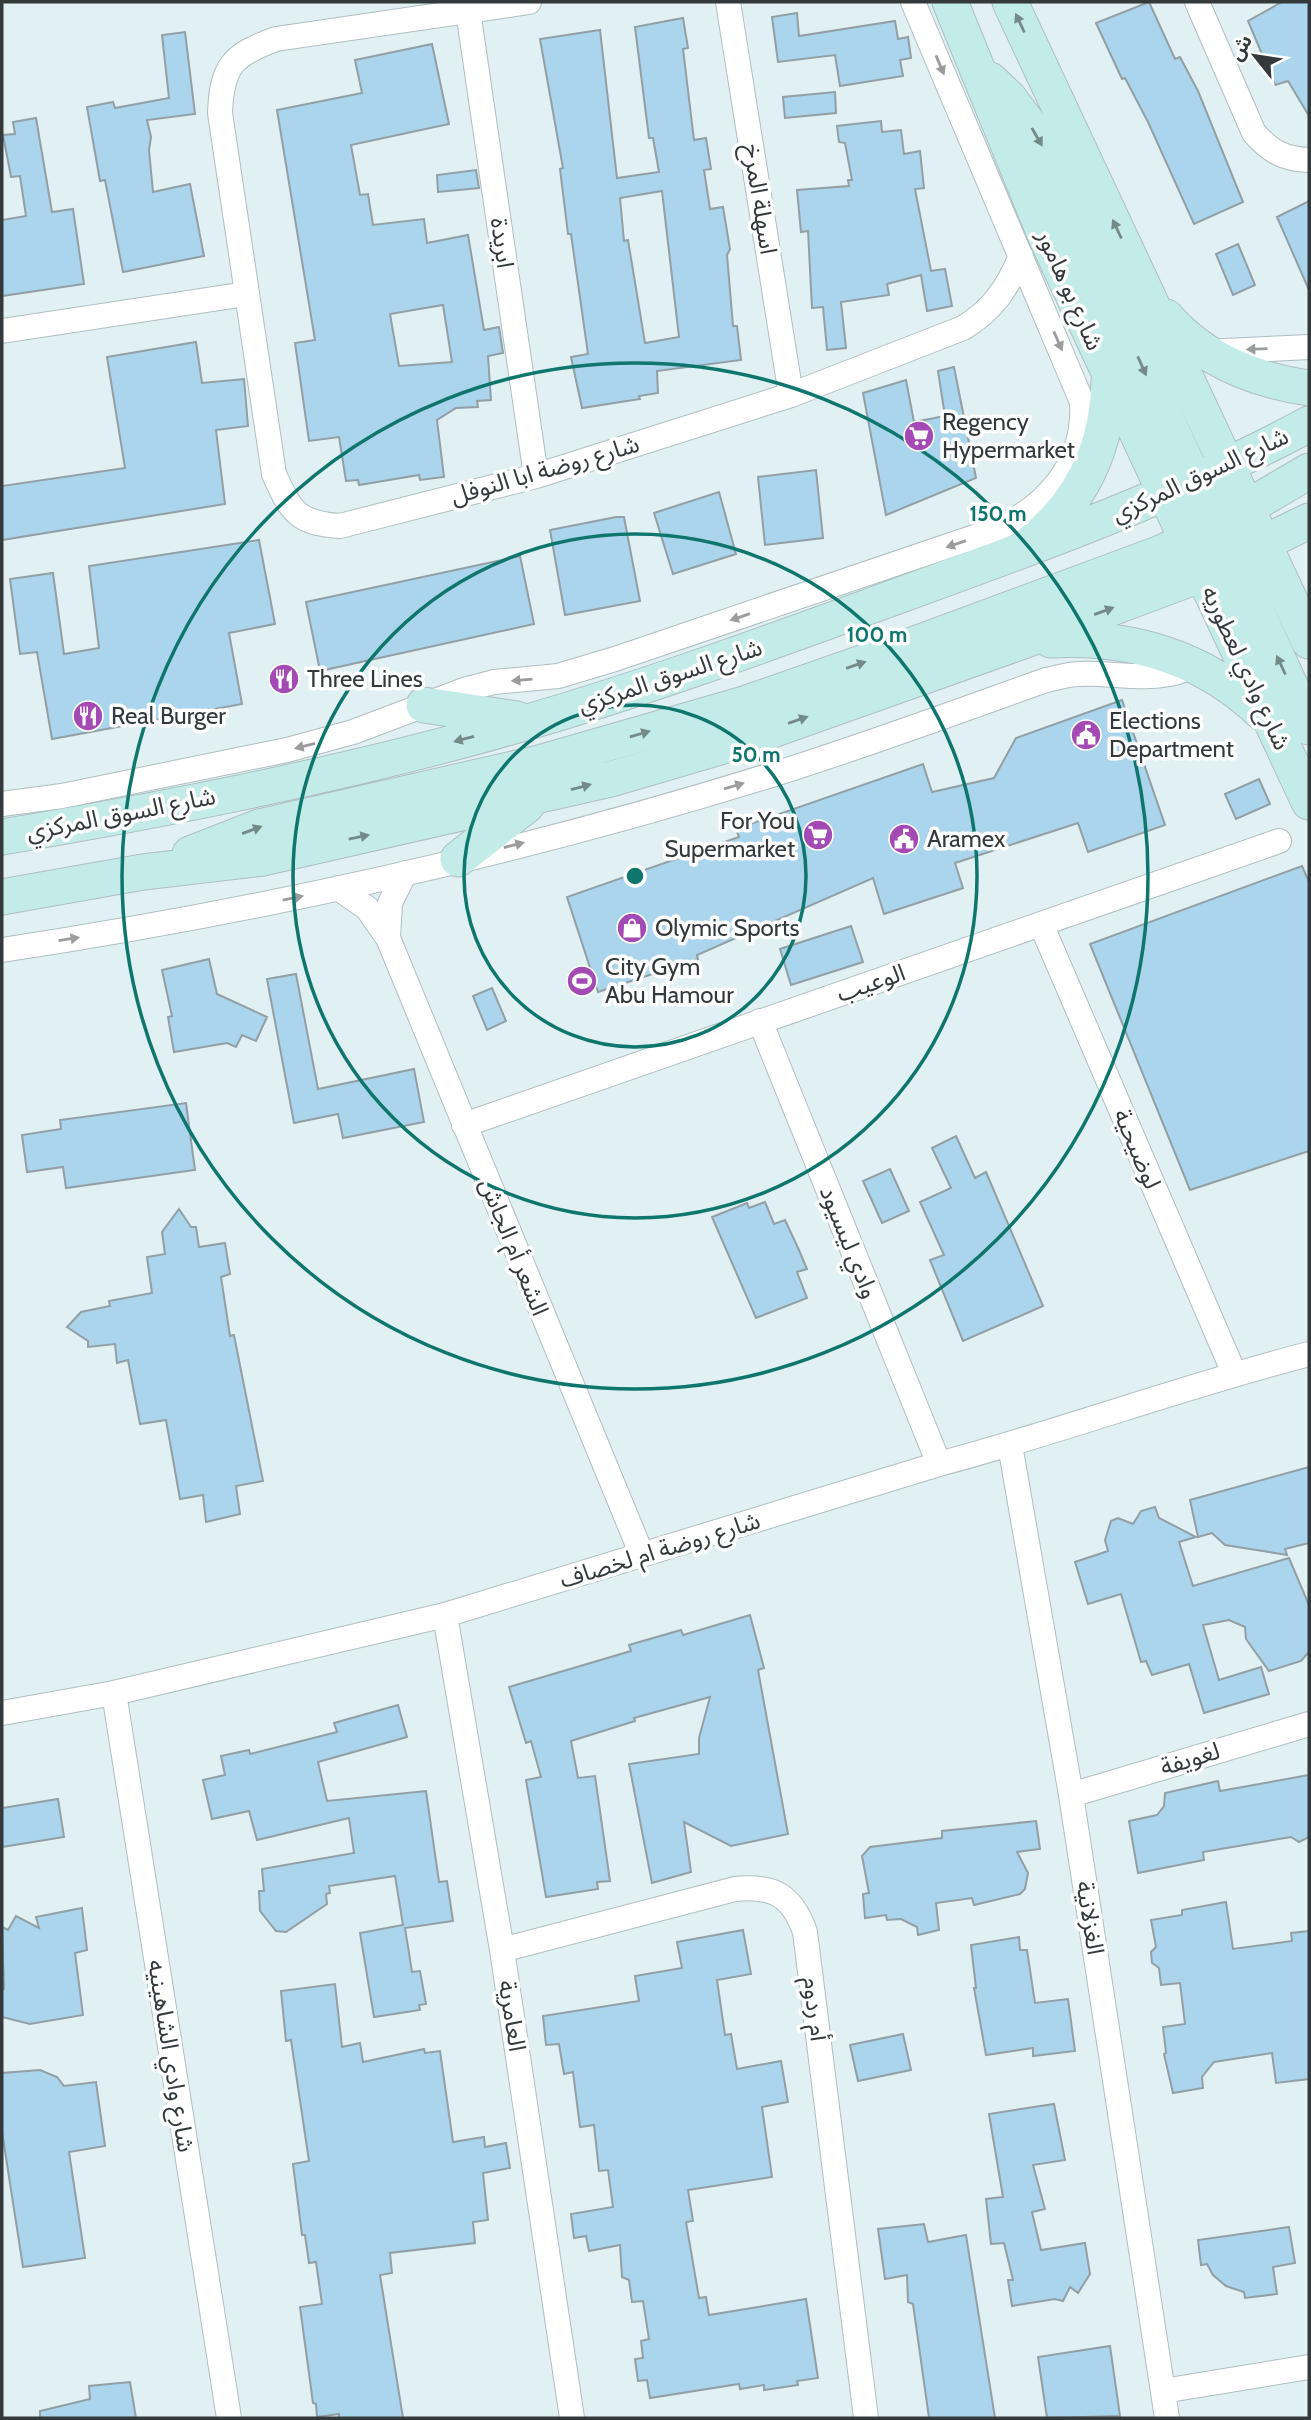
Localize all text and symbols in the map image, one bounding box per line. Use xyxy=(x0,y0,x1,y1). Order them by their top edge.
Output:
one-way arrow xyxy=(1015,13,1026,33)
north arrow xyxy=(1220,21,1290,91)
text: ش xyxy=(1224,31,1257,65)
one-way arrow xyxy=(935,54,946,75)
one-way arrow xyxy=(1031,127,1043,146)
street label: اسهلة المرخ xyxy=(734,142,784,257)
street label: ابريدة xyxy=(485,216,520,270)
one-way arrow xyxy=(1112,219,1123,239)
street label: شارع بو هامور xyxy=(1028,224,1110,356)
one-way arrow xyxy=(1053,331,1064,352)
one-way arrow xyxy=(1246,343,1268,354)
one-way arrow xyxy=(1136,356,1148,376)
place label: Regency Hypermarket xyxy=(942,407,1075,464)
supermarket icon: Regency Hypermarket xyxy=(902,419,936,453)
street label: شارع السوق المركزي xyxy=(1107,421,1295,532)
street label: شارع روضة ابا النوفل xyxy=(447,429,643,513)
text: 150 m xyxy=(970,501,1026,526)
one-way arrow xyxy=(945,539,966,550)
street label: شارع وادي لعطوريه xyxy=(1192,581,1297,756)
one-way arrow xyxy=(1094,605,1115,616)
one-way arrow xyxy=(729,612,750,623)
text: 100 m xyxy=(847,622,907,647)
street label: شارع السوق المركزي xyxy=(574,632,767,723)
one-way arrow xyxy=(1275,655,1286,676)
one-way arrow xyxy=(846,659,867,670)
restaurant icon: Three Lines xyxy=(267,662,301,696)
place label: Three Lines xyxy=(307,664,423,693)
one-way arrow xyxy=(511,675,533,686)
restaurant icon: Real Burger xyxy=(71,699,105,733)
place label: Real Burger xyxy=(111,701,226,730)
place label: Elections Department xyxy=(1109,706,1234,763)
one-way arrow xyxy=(788,715,809,726)
public building icon: Elections Department xyxy=(1069,718,1103,752)
one-way arrow xyxy=(629,728,650,738)
one-way arrow xyxy=(453,734,475,745)
one-way arrow xyxy=(294,741,316,752)
text: 50 m xyxy=(731,742,781,767)
one-way arrow xyxy=(723,780,744,790)
street label: شارع السوق المركزي xyxy=(24,781,219,851)
one-way arrow xyxy=(570,781,592,792)
place label: For You Supermarket xyxy=(665,806,795,863)
supermarket icon: For You Supermarket xyxy=(801,818,835,852)
public building icon: Aramex xyxy=(887,822,921,856)
one-way arrow xyxy=(242,824,263,835)
place label: Aramex xyxy=(927,824,1006,853)
one-way arrow xyxy=(348,832,370,843)
one-way arrow xyxy=(503,839,525,850)
centre of rings xyxy=(623,864,647,888)
one-way arrow xyxy=(282,892,304,903)
shop icon: Olymic Sports xyxy=(615,911,649,945)
place label: Olymic Sports xyxy=(655,913,799,942)
one-way arrow xyxy=(58,934,80,945)
place label: City Gym Abu Hamour xyxy=(605,952,734,1009)
street label: الوعيب xyxy=(833,957,909,1008)
sports icon: City Gym Abu Hamour xyxy=(565,964,599,998)
street label: لوضيحية xyxy=(1108,1104,1167,1193)
street label: الشعر أم الجاش xyxy=(470,1173,556,1321)
street label: وادي ليسيود xyxy=(810,1181,885,1304)
street label: شارع روضة ام لخصاف xyxy=(556,1505,765,1598)
street label: لغويفة xyxy=(1157,1736,1223,1781)
street label: الغزلانية xyxy=(1070,1879,1111,1957)
street label: شارع وادي الشاهينيه xyxy=(137,1958,201,2155)
street label: أم ردوم xyxy=(793,1975,835,2043)
street label: العامرية xyxy=(493,1978,532,2054)

